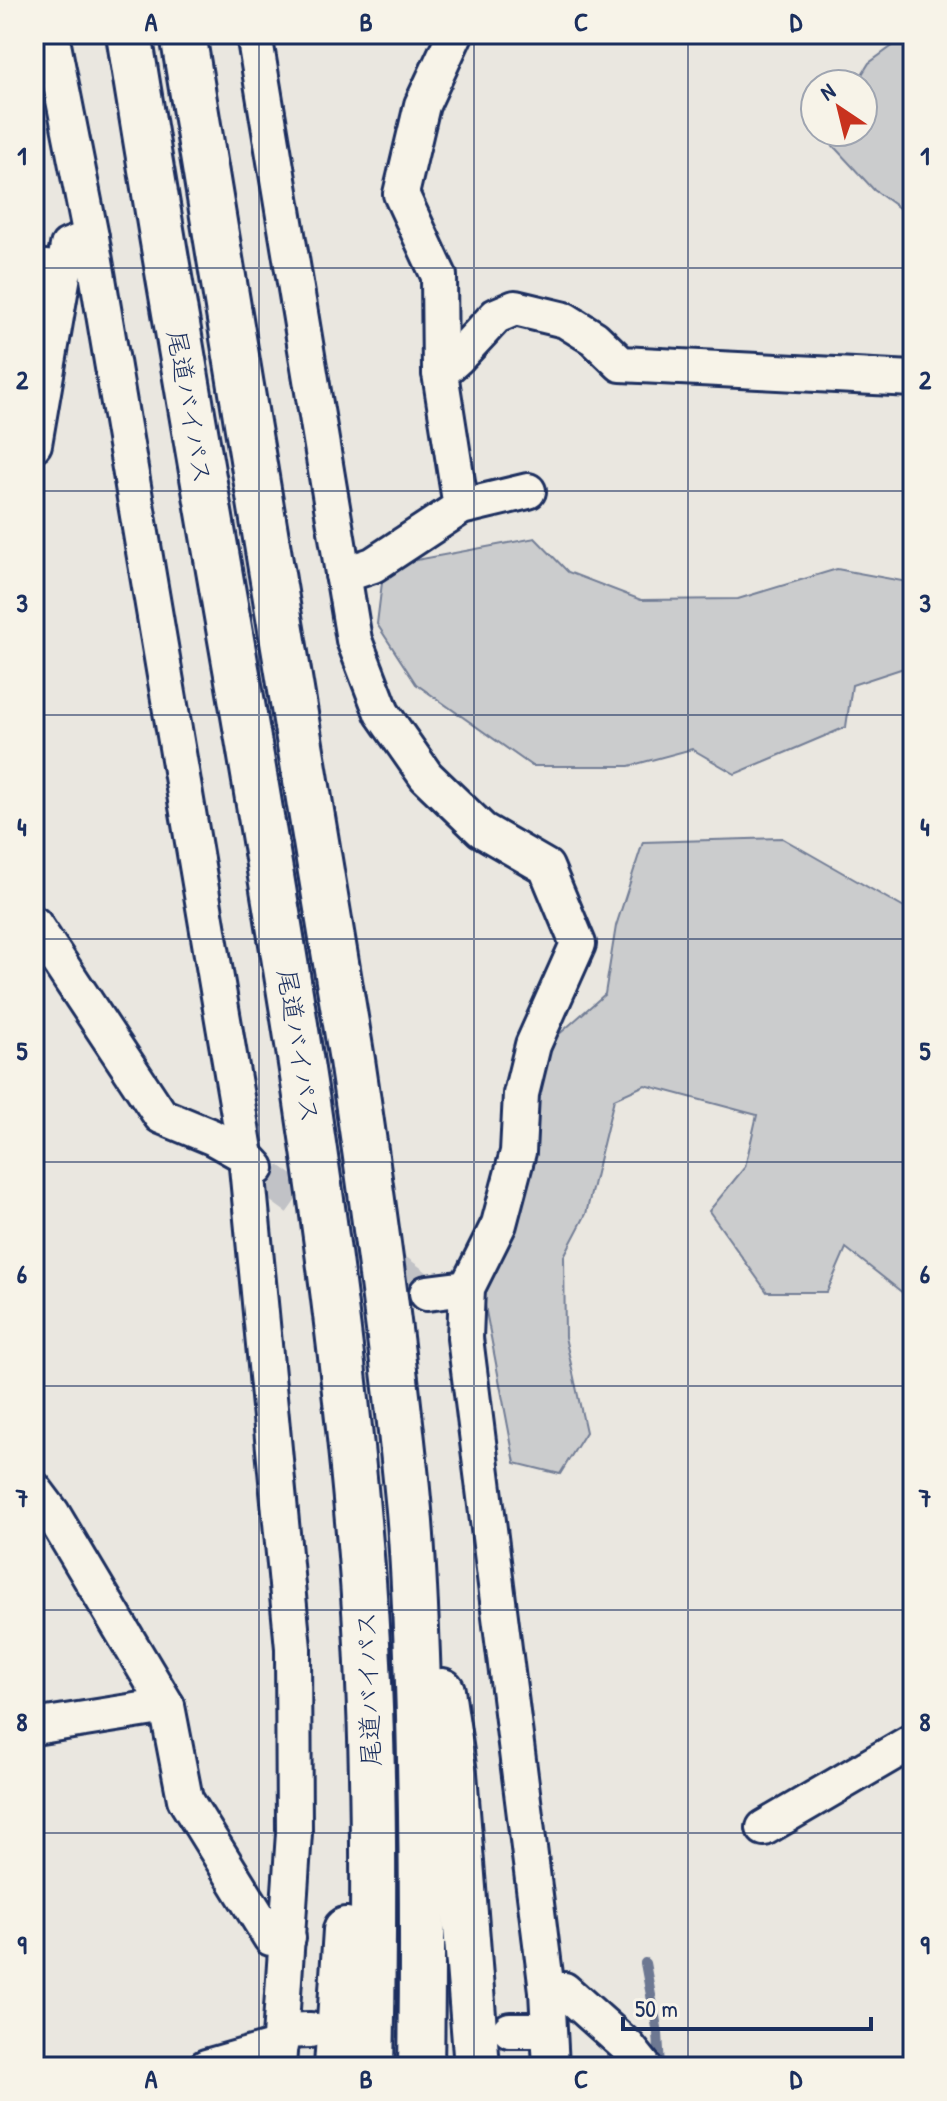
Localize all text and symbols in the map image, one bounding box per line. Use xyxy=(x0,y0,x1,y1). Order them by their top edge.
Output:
text: A xyxy=(145,4,158,39)
text: B xyxy=(359,4,373,39)
text: C xyxy=(574,4,588,39)
text: D xyxy=(790,4,803,39)
north arrow xyxy=(799,68,879,148)
text: N xyxy=(814,76,841,107)
text: 1 xyxy=(17,138,27,173)
text: 1 xyxy=(920,138,930,173)
street label: 尾道バイパス xyxy=(159,327,221,487)
text: 2 xyxy=(16,362,29,397)
text: 2 xyxy=(919,362,932,397)
text: 3 xyxy=(16,585,28,620)
text: 3 xyxy=(919,585,931,620)
text: 4 xyxy=(17,809,27,844)
text: 4 xyxy=(920,809,930,844)
street label: 尾道バイパス xyxy=(270,966,328,1126)
text: 5 xyxy=(17,1033,28,1068)
text: 5 xyxy=(920,1033,931,1068)
text: 6 xyxy=(17,1256,28,1291)
text: 6 xyxy=(920,1256,931,1291)
text: 7 xyxy=(15,1480,29,1515)
text: 7 xyxy=(918,1480,932,1515)
street label: 尾道バイパス xyxy=(348,1611,388,1767)
text: 8 xyxy=(16,1704,28,1739)
text: 8 xyxy=(919,1704,931,1739)
text: 9 xyxy=(17,1927,27,1962)
text: 9 xyxy=(920,1927,930,1962)
scale bar xyxy=(623,1981,871,2031)
text: 50 m xyxy=(635,1992,678,2024)
text: A xyxy=(145,2061,158,2096)
text: B xyxy=(359,2061,373,2096)
text: C xyxy=(574,2061,588,2096)
text: D xyxy=(790,2061,803,2096)

